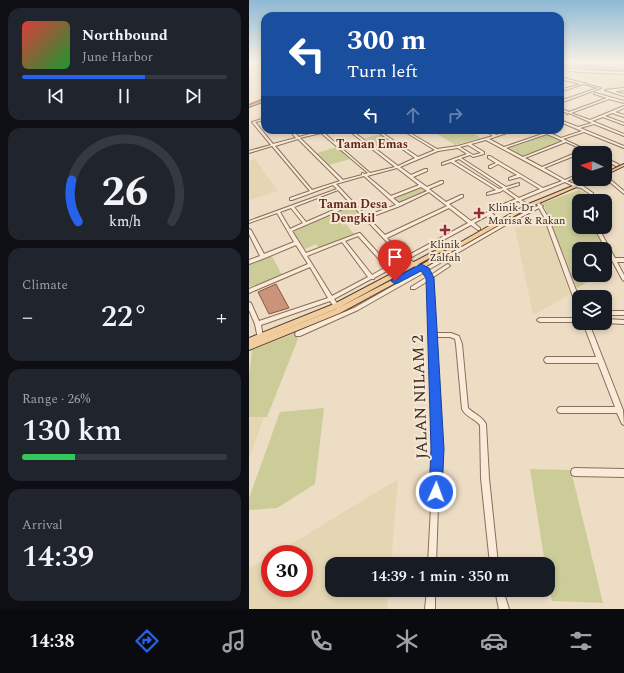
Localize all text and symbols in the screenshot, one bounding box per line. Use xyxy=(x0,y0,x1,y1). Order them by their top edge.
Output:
text: 300 m xyxy=(347,19,426,62)
text: Northbound xyxy=(82,24,168,47)
icon: left xyxy=(281,28,333,80)
text: June Harbor xyxy=(82,47,153,67)
text: Turn left xyxy=(347,58,418,85)
icon: previous xyxy=(45,85,67,107)
icon: pause xyxy=(113,85,135,107)
icon: next xyxy=(182,85,204,107)
icon: left xyxy=(360,104,382,126)
icon: ahead xyxy=(402,104,424,126)
icon: right xyxy=(444,104,466,126)
district label: Taman Emas xyxy=(336,135,408,154)
north arrow xyxy=(572,146,612,186)
map controls xyxy=(572,146,612,330)
text: 26 xyxy=(101,161,148,224)
button: sound xyxy=(572,194,612,234)
district label: Taman Desa Dengkil xyxy=(319,195,388,228)
place label: Klinik Dr Marisa & Rakan xyxy=(488,199,565,229)
marker: Klinik Dr Marisa & Rakan xyxy=(473,207,485,219)
text: km/h xyxy=(108,211,141,233)
marker: Klinik Zalfah xyxy=(439,224,451,236)
place label: Klinik Zalfah xyxy=(429,236,461,266)
pin xyxy=(378,240,412,281)
button: search xyxy=(572,242,612,282)
icon: arrive xyxy=(384,246,406,268)
text: Climate xyxy=(22,275,68,295)
button: layers xyxy=(572,290,612,330)
text: 22° xyxy=(101,294,148,340)
text: − xyxy=(22,301,33,334)
text: + xyxy=(216,301,227,334)
street label: JALAN NILAM 2 xyxy=(406,334,434,459)
text: Range · 26% xyxy=(22,389,90,409)
text: 130 km xyxy=(22,408,122,454)
position arrow xyxy=(415,471,457,513)
text: Arrival xyxy=(22,515,63,535)
text: 14:39 xyxy=(22,534,94,580)
speed limit sign: 30 xyxy=(261,545,313,597)
text: 14:39 · 1 min · 350 m xyxy=(371,565,509,588)
icon: directions xyxy=(133,627,161,655)
icon: music xyxy=(220,627,248,655)
icon: phone xyxy=(307,627,335,655)
icon: climate xyxy=(393,627,421,655)
icon: car xyxy=(480,627,508,655)
icon: filters xyxy=(567,627,595,655)
text: 14:38 xyxy=(29,628,75,655)

